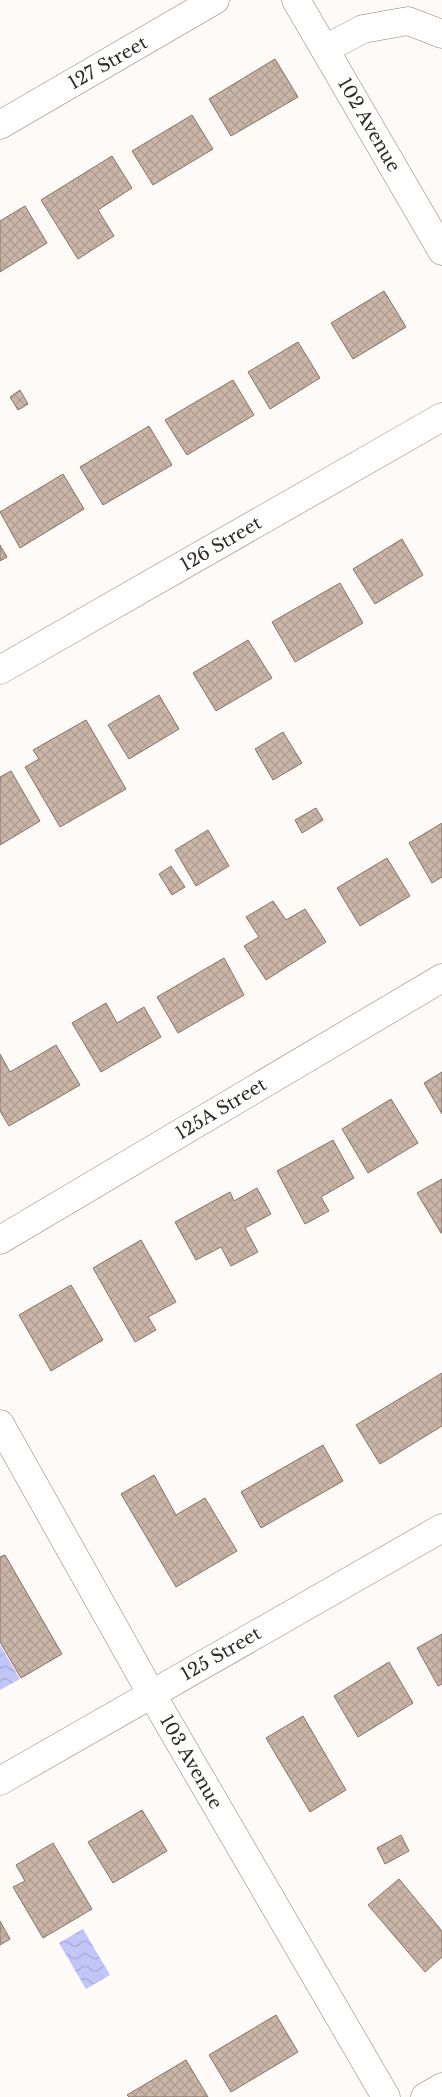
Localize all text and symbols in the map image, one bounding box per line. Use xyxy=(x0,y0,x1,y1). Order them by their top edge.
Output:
street label: 127 Street xyxy=(65,32,152,94)
street label: 102 Avenue xyxy=(333,74,405,176)
street label: 126 Street xyxy=(177,512,266,576)
street label: 125A Street xyxy=(172,1073,270,1145)
street label: 125 Street xyxy=(177,1622,265,1686)
street label: 103 Avenue xyxy=(155,1711,227,1813)

